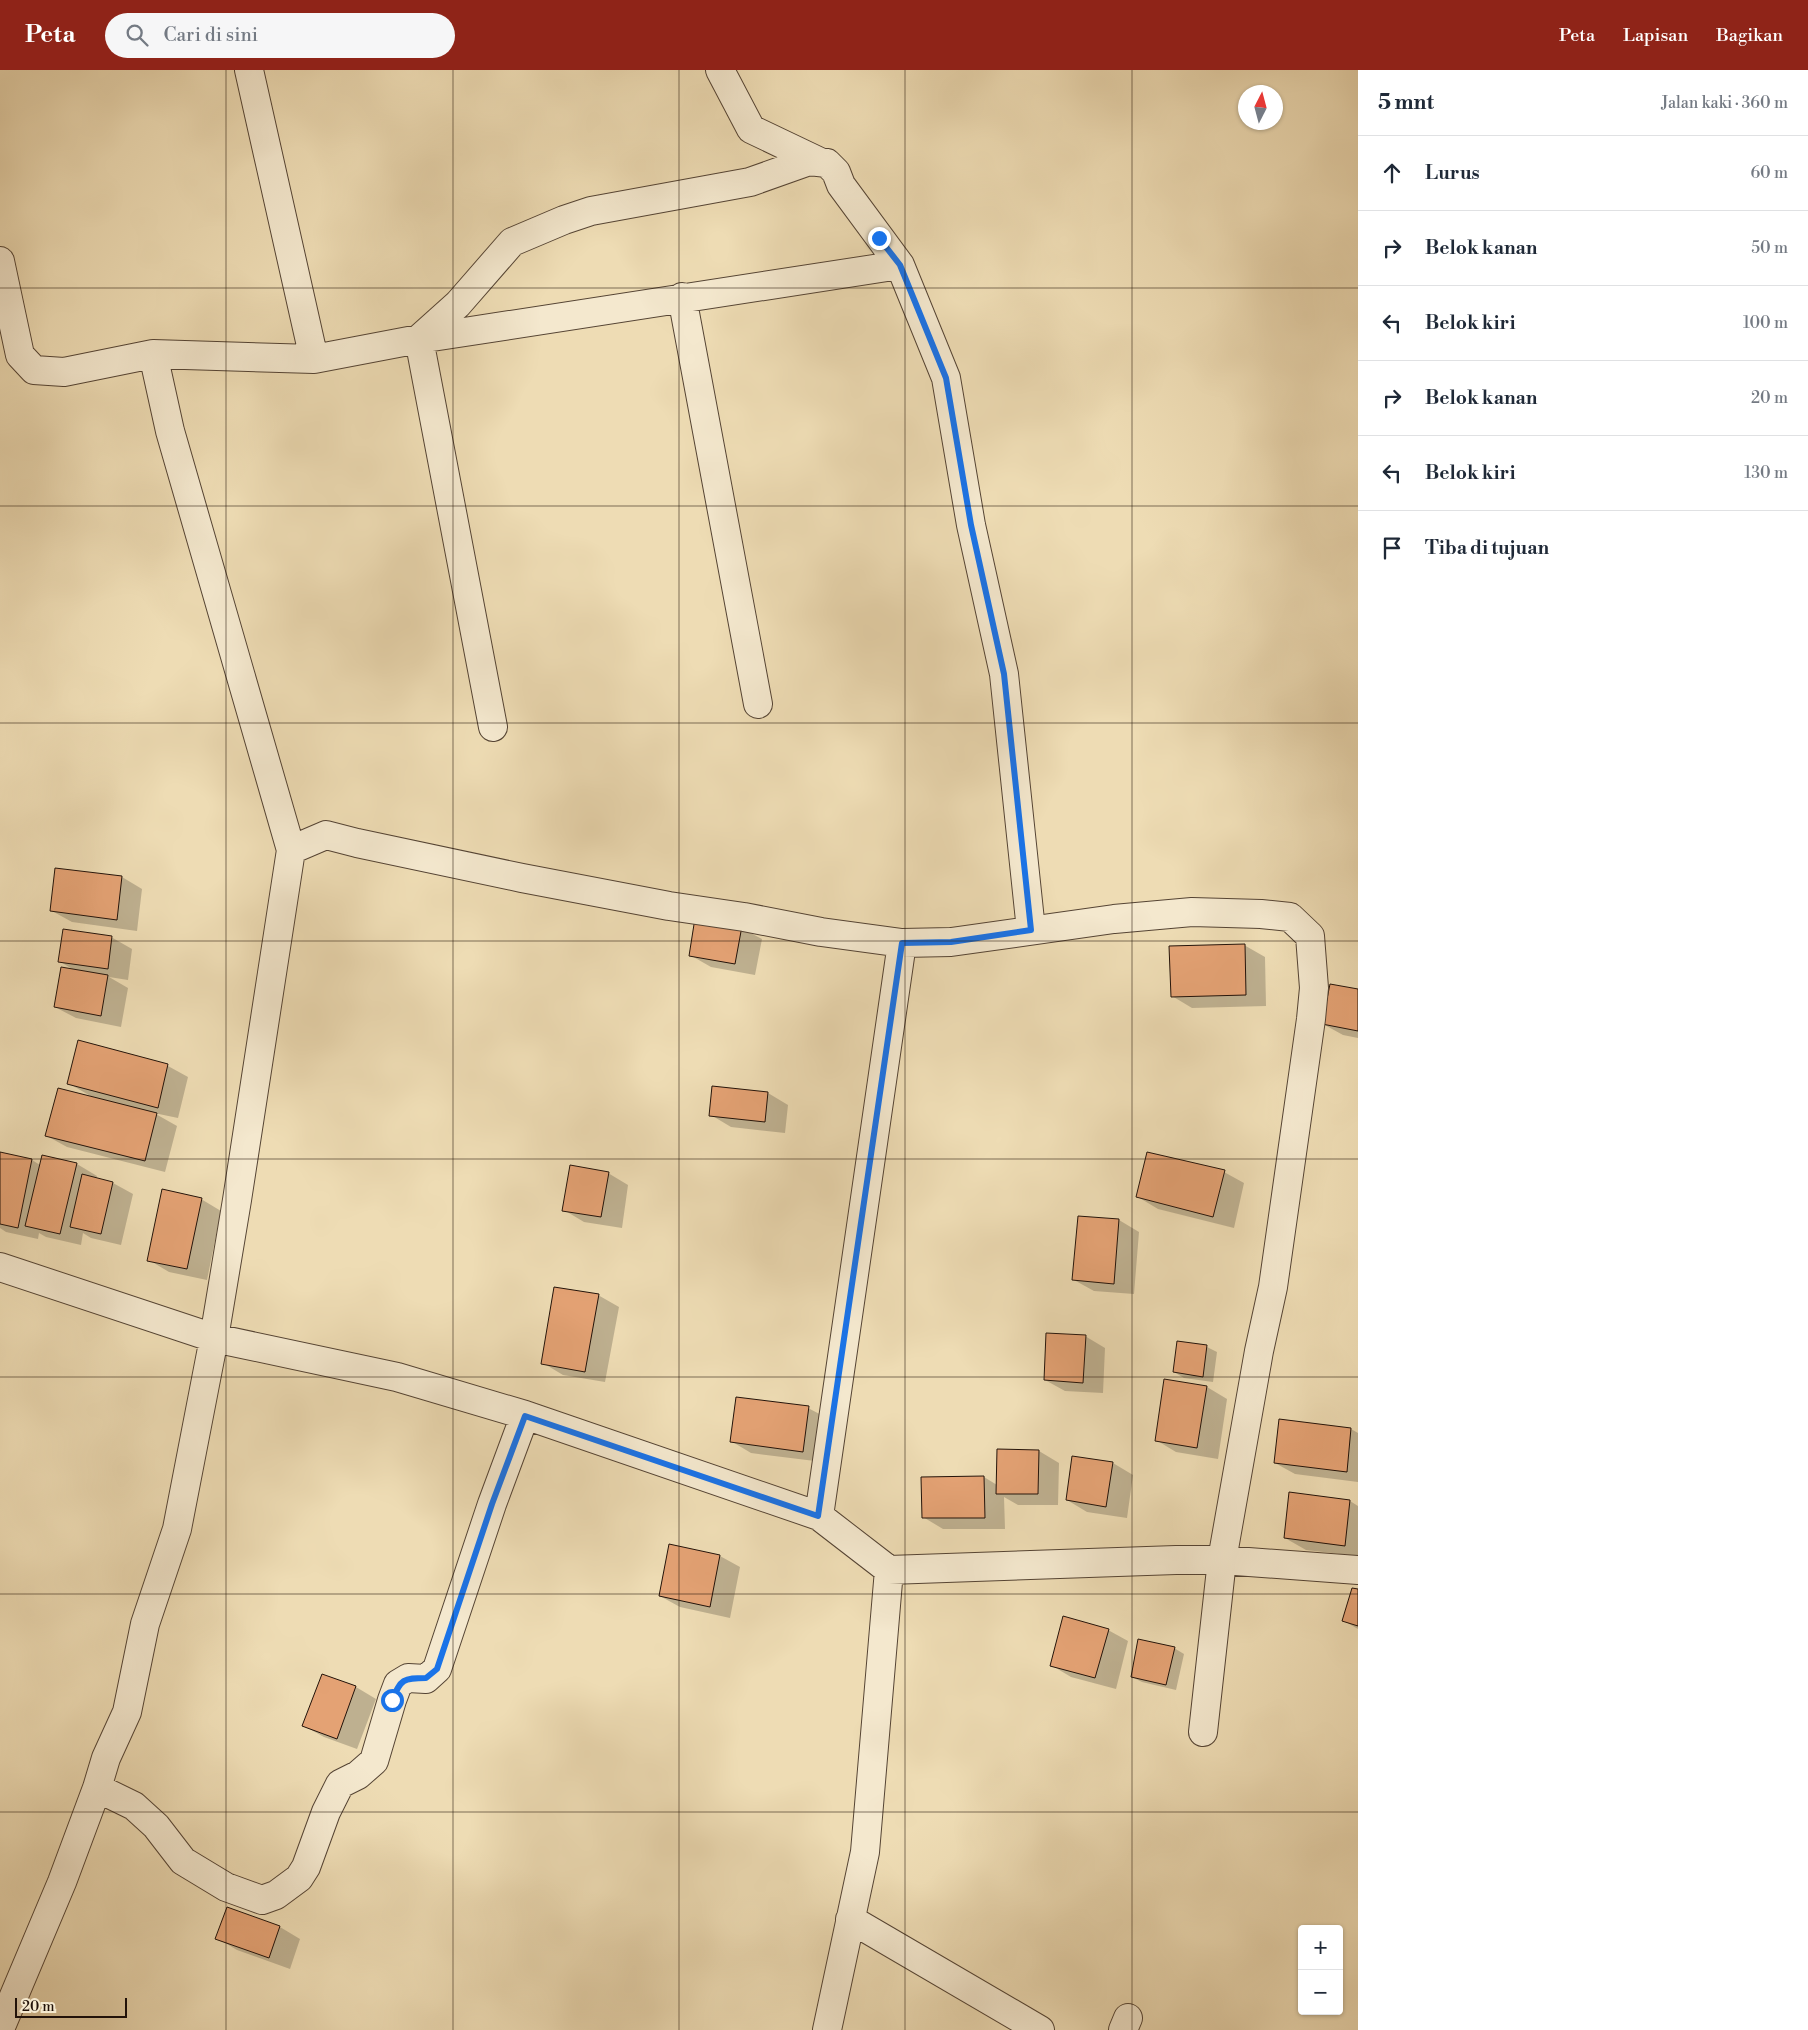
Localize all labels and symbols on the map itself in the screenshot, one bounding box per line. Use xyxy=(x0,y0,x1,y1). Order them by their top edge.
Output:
north arrow xyxy=(1238,85,1283,130)
route end xyxy=(868,227,891,250)
route start xyxy=(381,1689,404,1712)
scale bar xyxy=(15,1995,128,2018)

